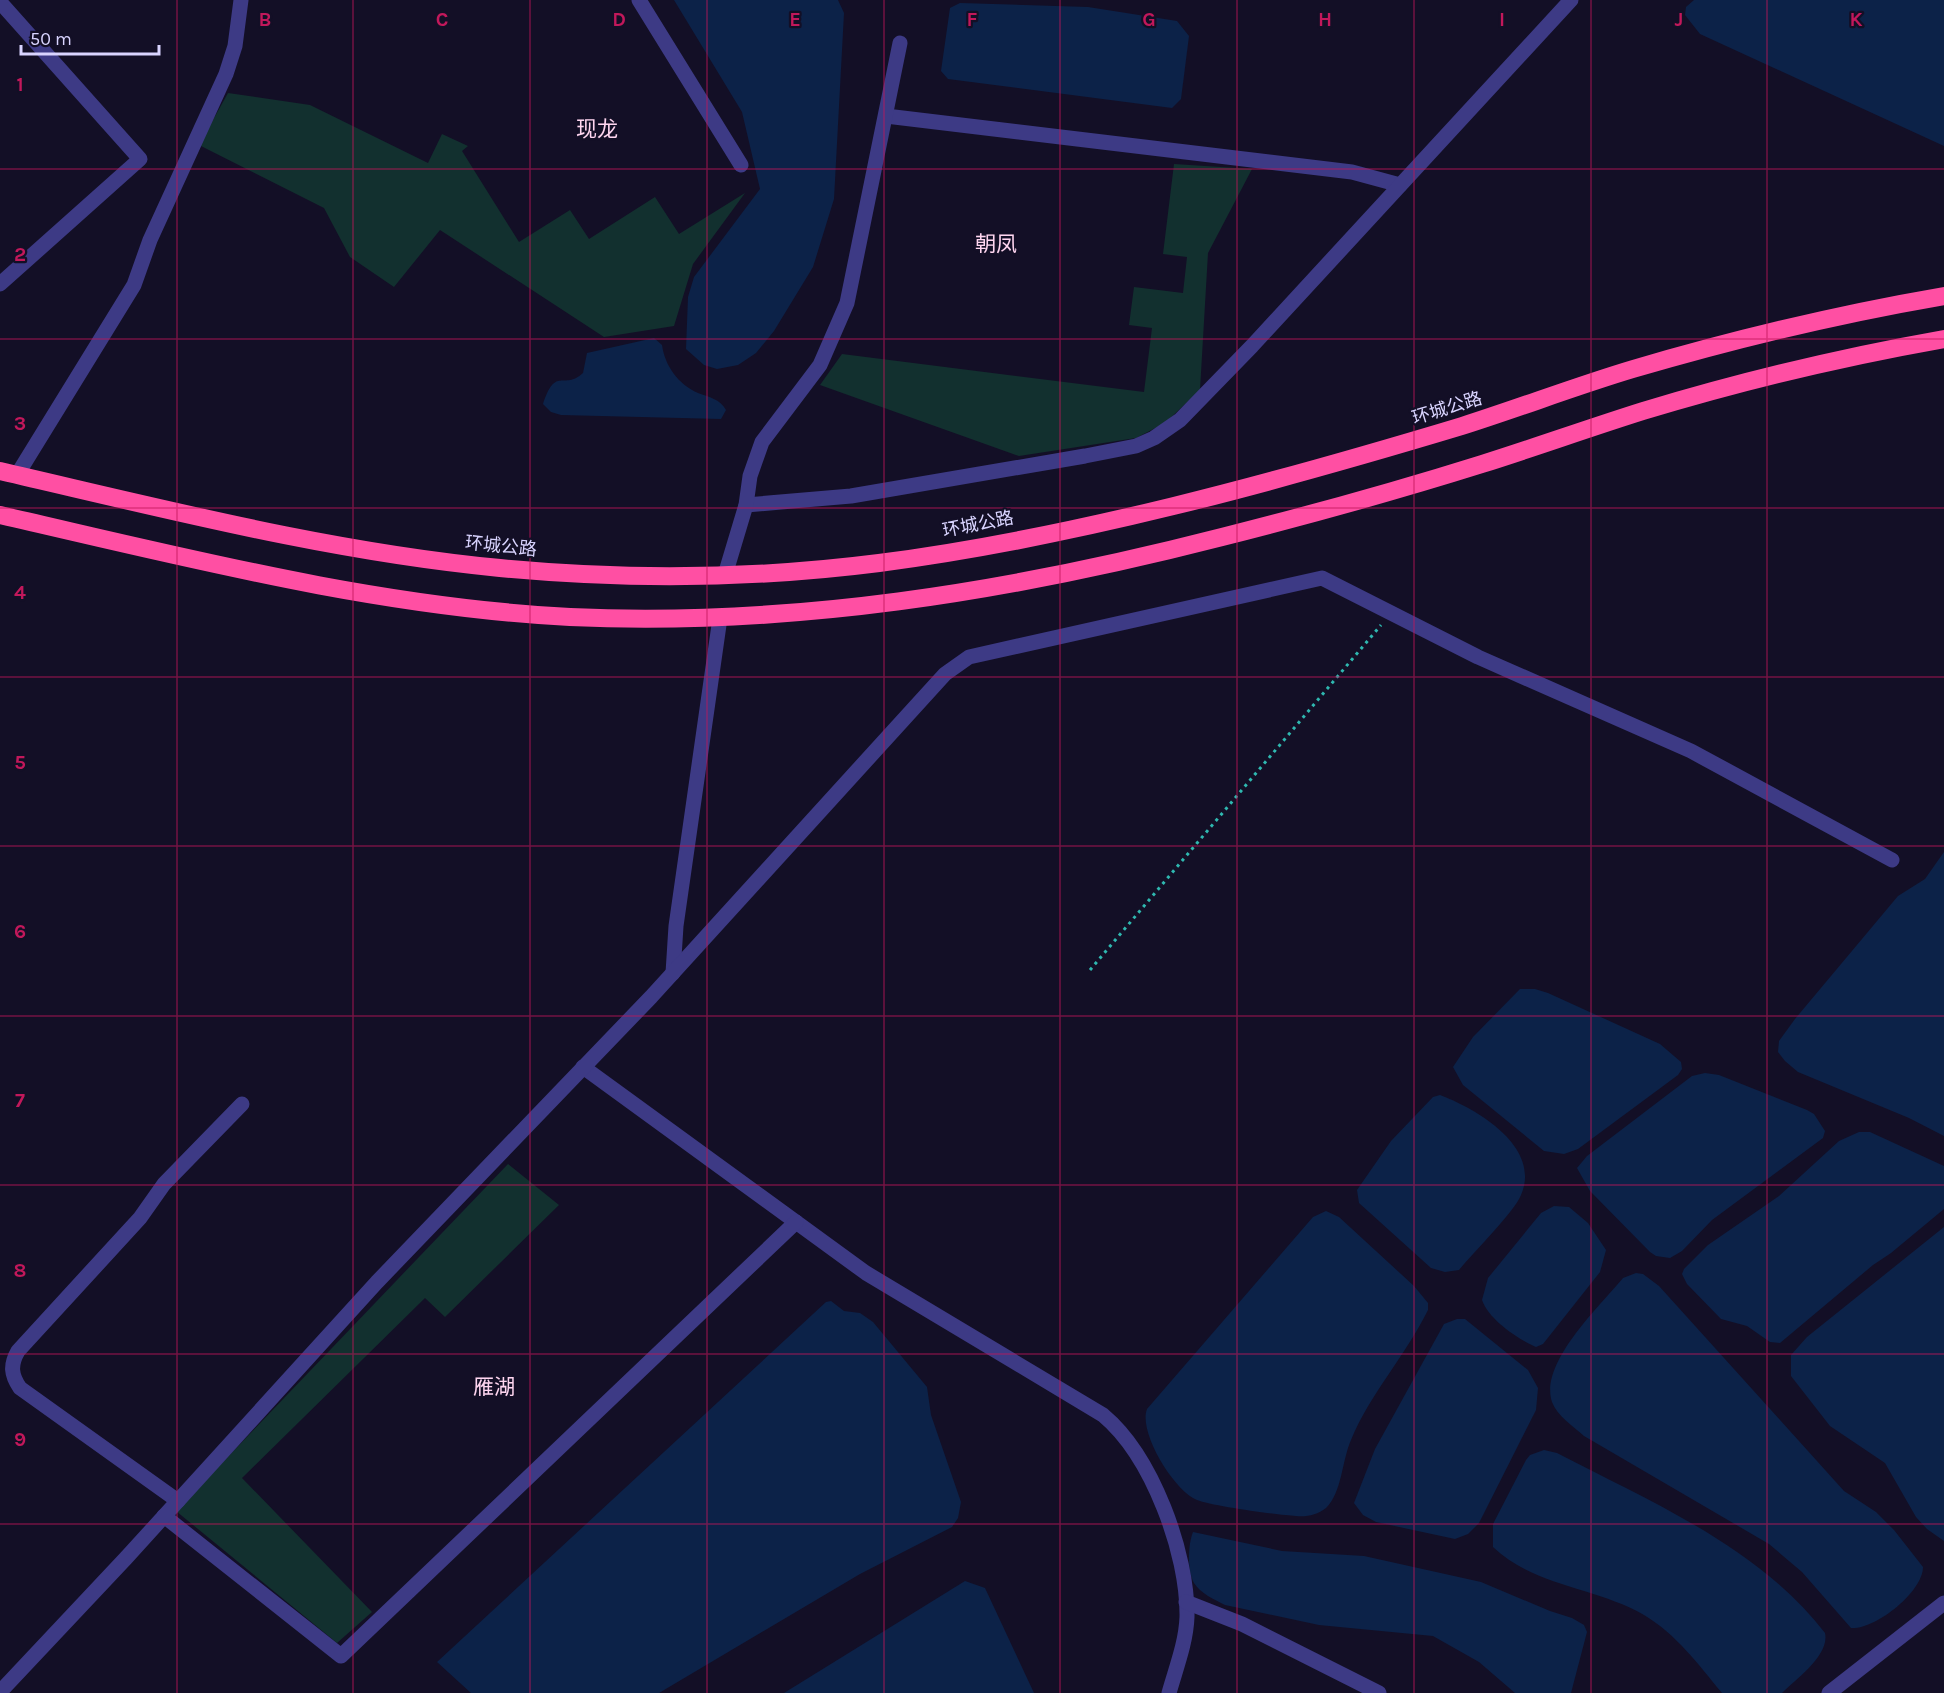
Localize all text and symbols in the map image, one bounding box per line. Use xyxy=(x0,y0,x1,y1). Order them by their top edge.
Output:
text: B xyxy=(259,8,271,31)
text: C xyxy=(436,8,448,31)
text: D xyxy=(612,8,626,31)
text: E xyxy=(789,8,801,31)
text: F xyxy=(967,8,978,31)
text: G xyxy=(1142,8,1156,31)
text: H xyxy=(1318,8,1332,31)
text: I xyxy=(1499,8,1505,31)
text: J xyxy=(1675,8,1683,31)
text: K xyxy=(1849,8,1863,31)
scale bar xyxy=(21,18,159,56)
text: 50 m xyxy=(30,28,72,50)
text: 1 xyxy=(16,73,24,96)
district label: 现龙 xyxy=(576,117,618,141)
district label: 朝凤 xyxy=(975,232,1017,256)
text: 2 xyxy=(14,243,26,266)
street label: 环城公路 xyxy=(1409,387,1485,429)
text: 3 xyxy=(14,412,26,435)
street label: 环城公路 xyxy=(941,506,1015,542)
street label: 环城公路 xyxy=(464,531,538,561)
text: 4 xyxy=(14,581,26,604)
text: 5 xyxy=(14,751,26,774)
text: 6 xyxy=(14,920,26,943)
text: 7 xyxy=(15,1089,25,1112)
text: 8 xyxy=(14,1259,26,1282)
district label: 雁湖 xyxy=(473,1375,515,1399)
text: 9 xyxy=(14,1428,26,1451)

